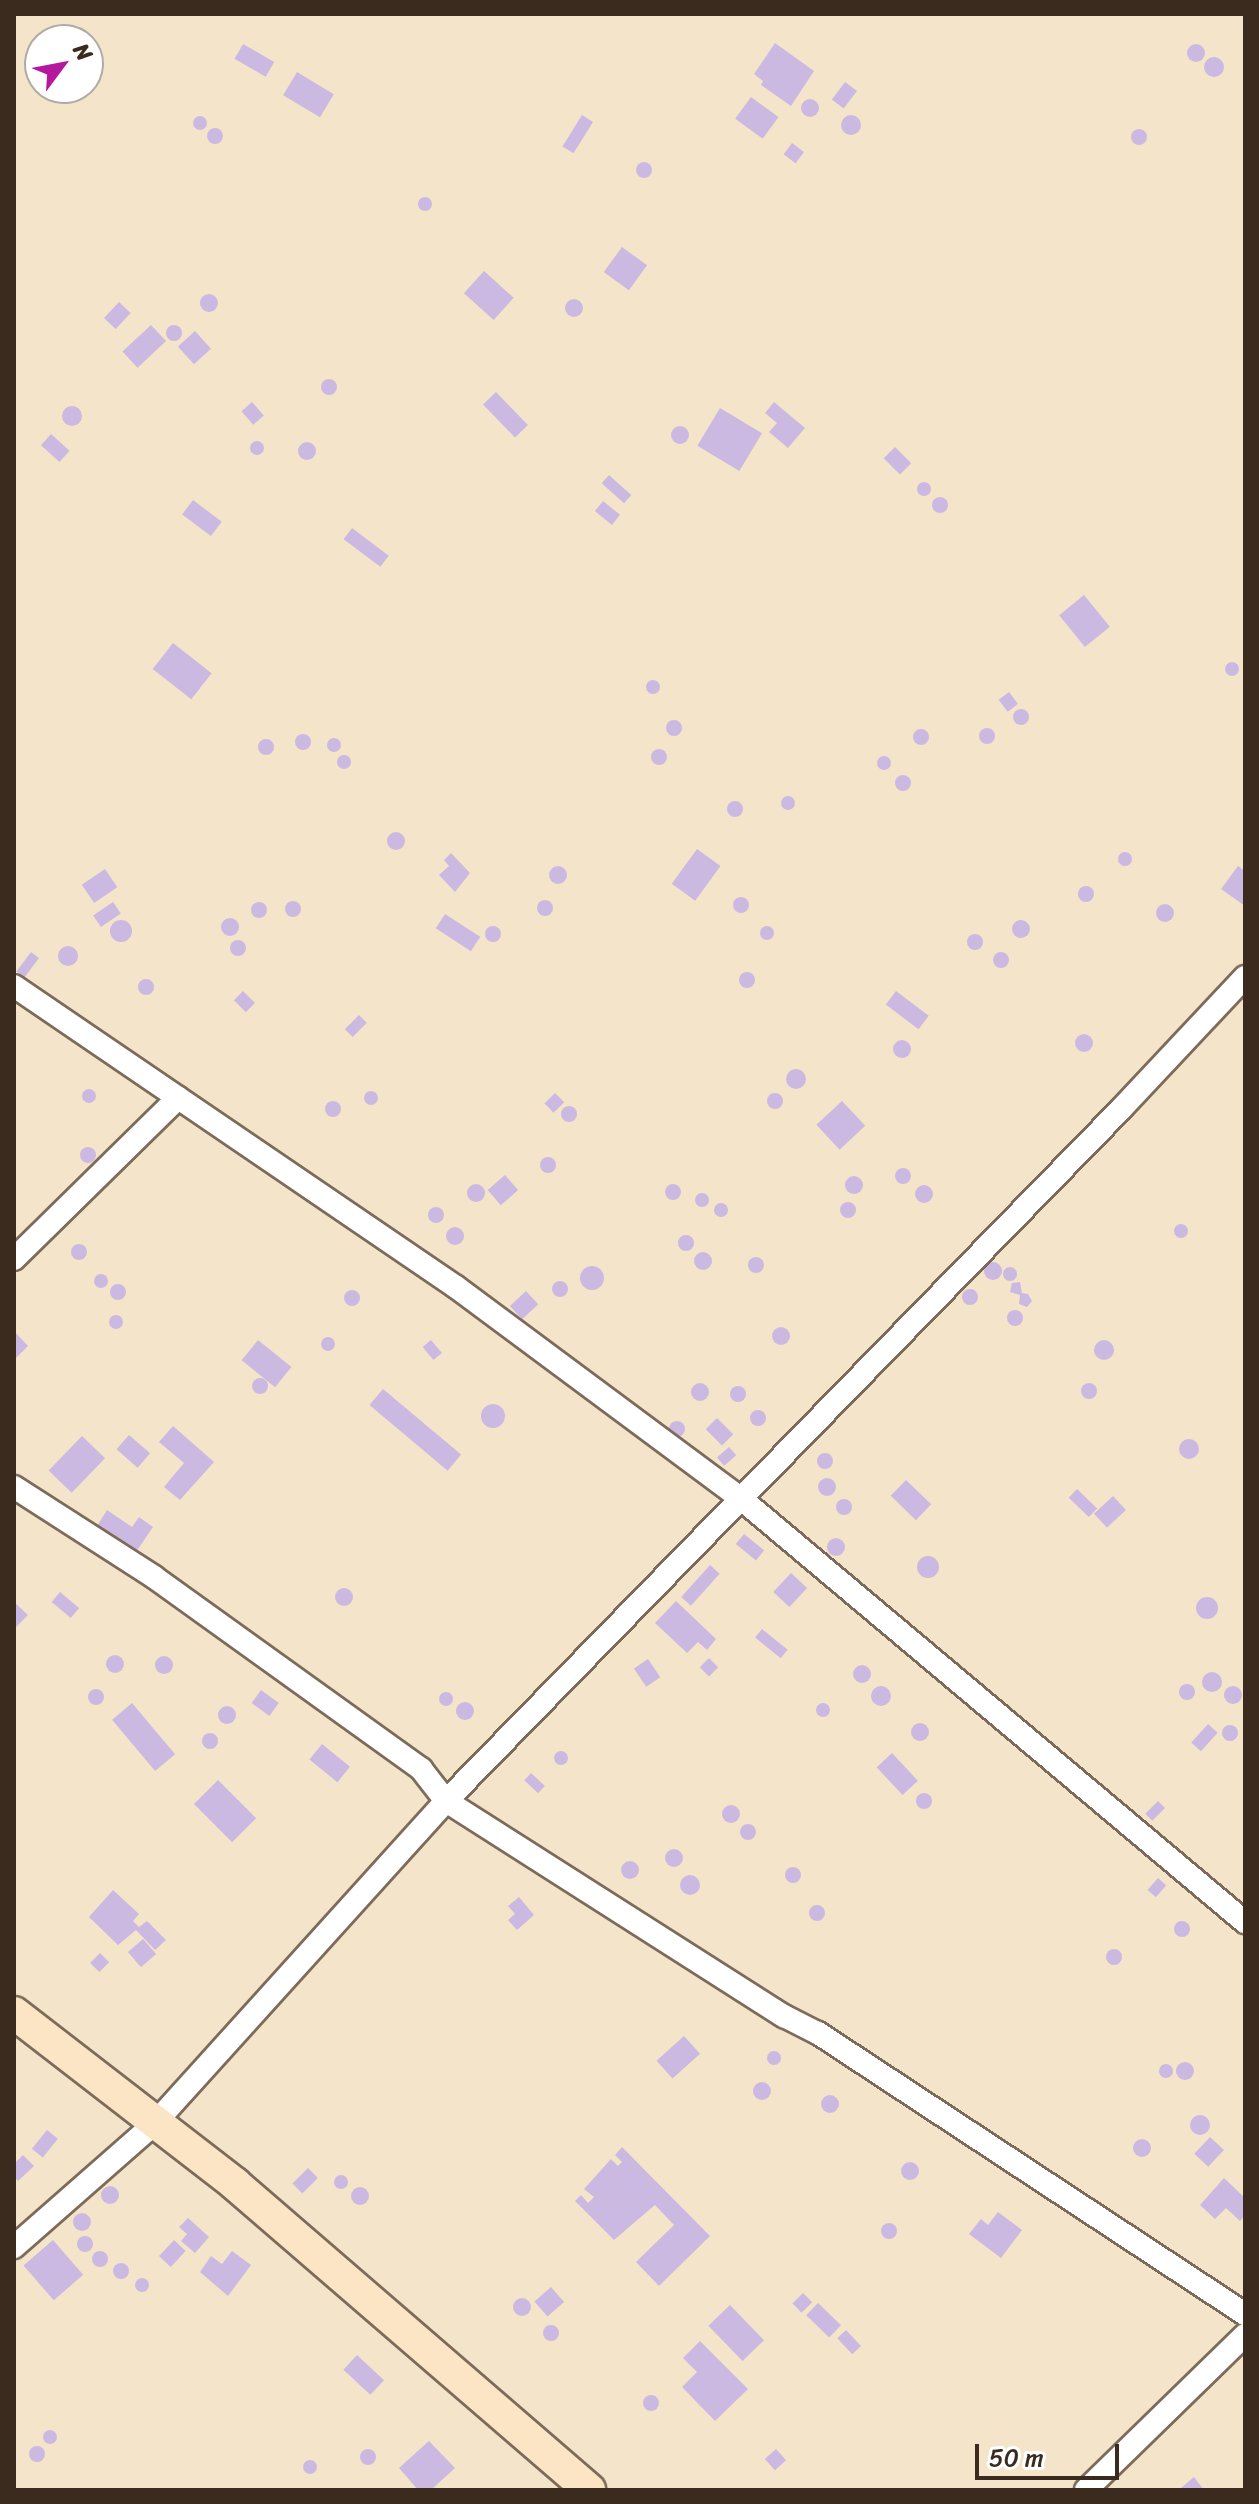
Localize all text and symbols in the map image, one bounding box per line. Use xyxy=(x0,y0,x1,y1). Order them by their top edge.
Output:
north arrow xyxy=(24,24,104,104)
text: N xyxy=(63,35,104,69)
scale bar xyxy=(979,2428,1123,2478)
text: 50 m xyxy=(989,2437,1044,2479)

